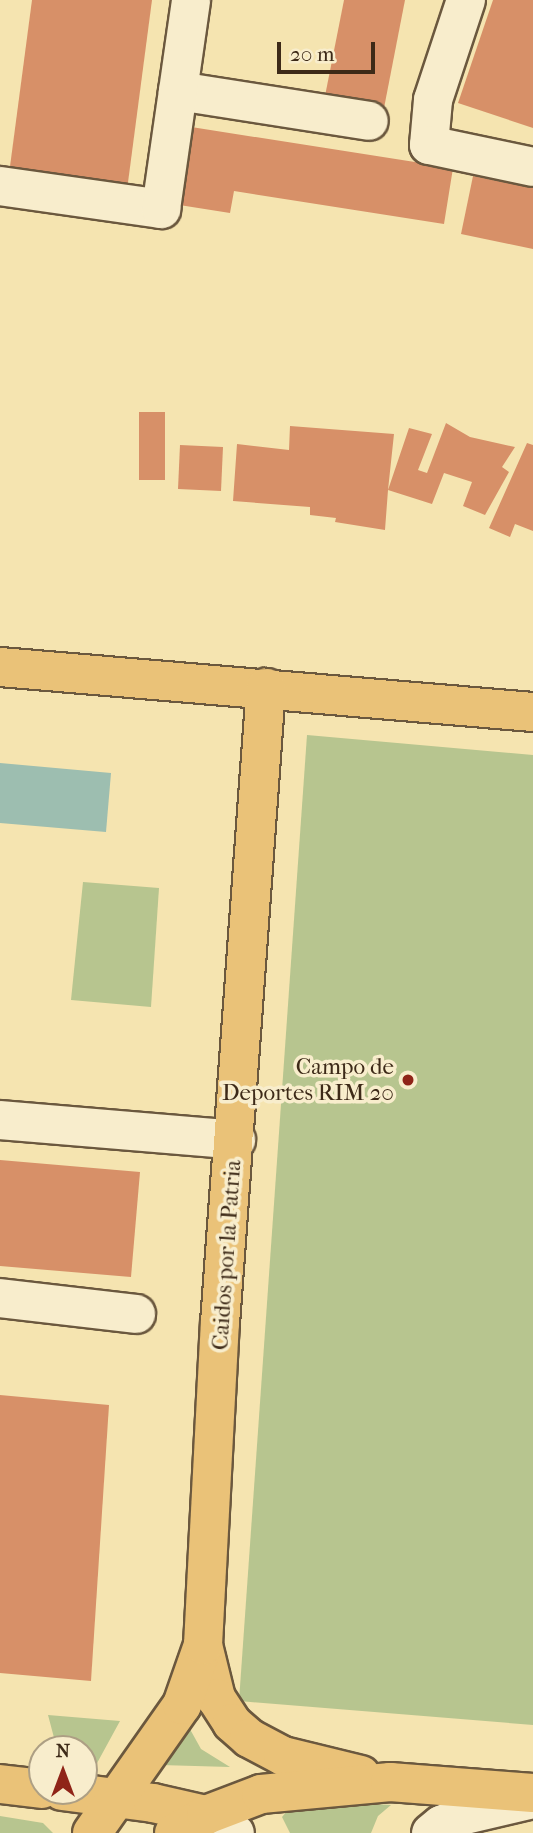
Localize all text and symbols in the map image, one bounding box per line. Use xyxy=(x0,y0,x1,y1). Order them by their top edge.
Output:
scale bar xyxy=(281,28,379,72)
text: 20 m xyxy=(290,42,334,66)
place label: Campo de Deportes RIM 20 xyxy=(222,1053,394,1107)
marker: Campo de Deportes RIM 20 xyxy=(400,1072,416,1088)
street label: Caidos por la Patria xyxy=(207,1159,247,1351)
north arrow xyxy=(28,1735,98,1805)
text: N xyxy=(56,1740,70,1762)

